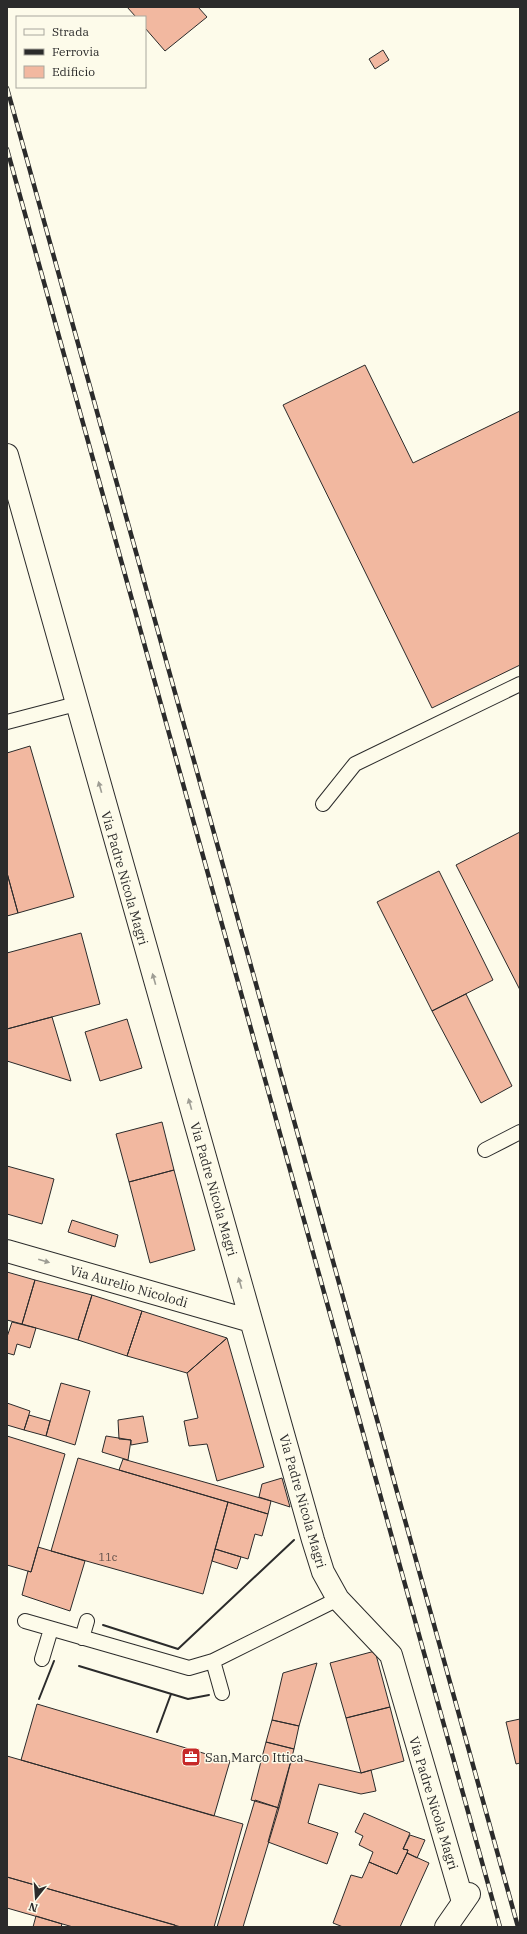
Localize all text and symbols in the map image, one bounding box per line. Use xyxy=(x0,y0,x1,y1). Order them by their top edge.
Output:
legend xyxy=(16,16,146,88)
text: Strada xyxy=(52,24,89,39)
text: Ferrovia xyxy=(52,44,100,59)
text: Edificio xyxy=(52,64,95,79)
one-way arrow xyxy=(97,781,103,793)
street label: Via Padre Nicola Magri xyxy=(97,809,152,947)
one-way arrow xyxy=(151,973,157,985)
one-way arrow xyxy=(187,1098,193,1110)
street label: Via Padre Nicola Magri xyxy=(186,1120,241,1258)
one-way arrow xyxy=(39,1258,51,1264)
street label: Via Aurelio Nicolodi xyxy=(68,1262,190,1311)
one-way arrow xyxy=(237,1277,243,1290)
street label: Via Padre Nicola Magri xyxy=(275,1432,330,1570)
house number: 11c xyxy=(99,1550,118,1564)
street label: Via Padre Nicola Magri xyxy=(405,1734,462,1872)
office icon: San Marco Ittica xyxy=(180,1746,202,1768)
place label: San Marco Ittica xyxy=(205,1749,304,1766)
north arrow xyxy=(16,1878,56,1918)
text: N xyxy=(27,1900,39,1916)

